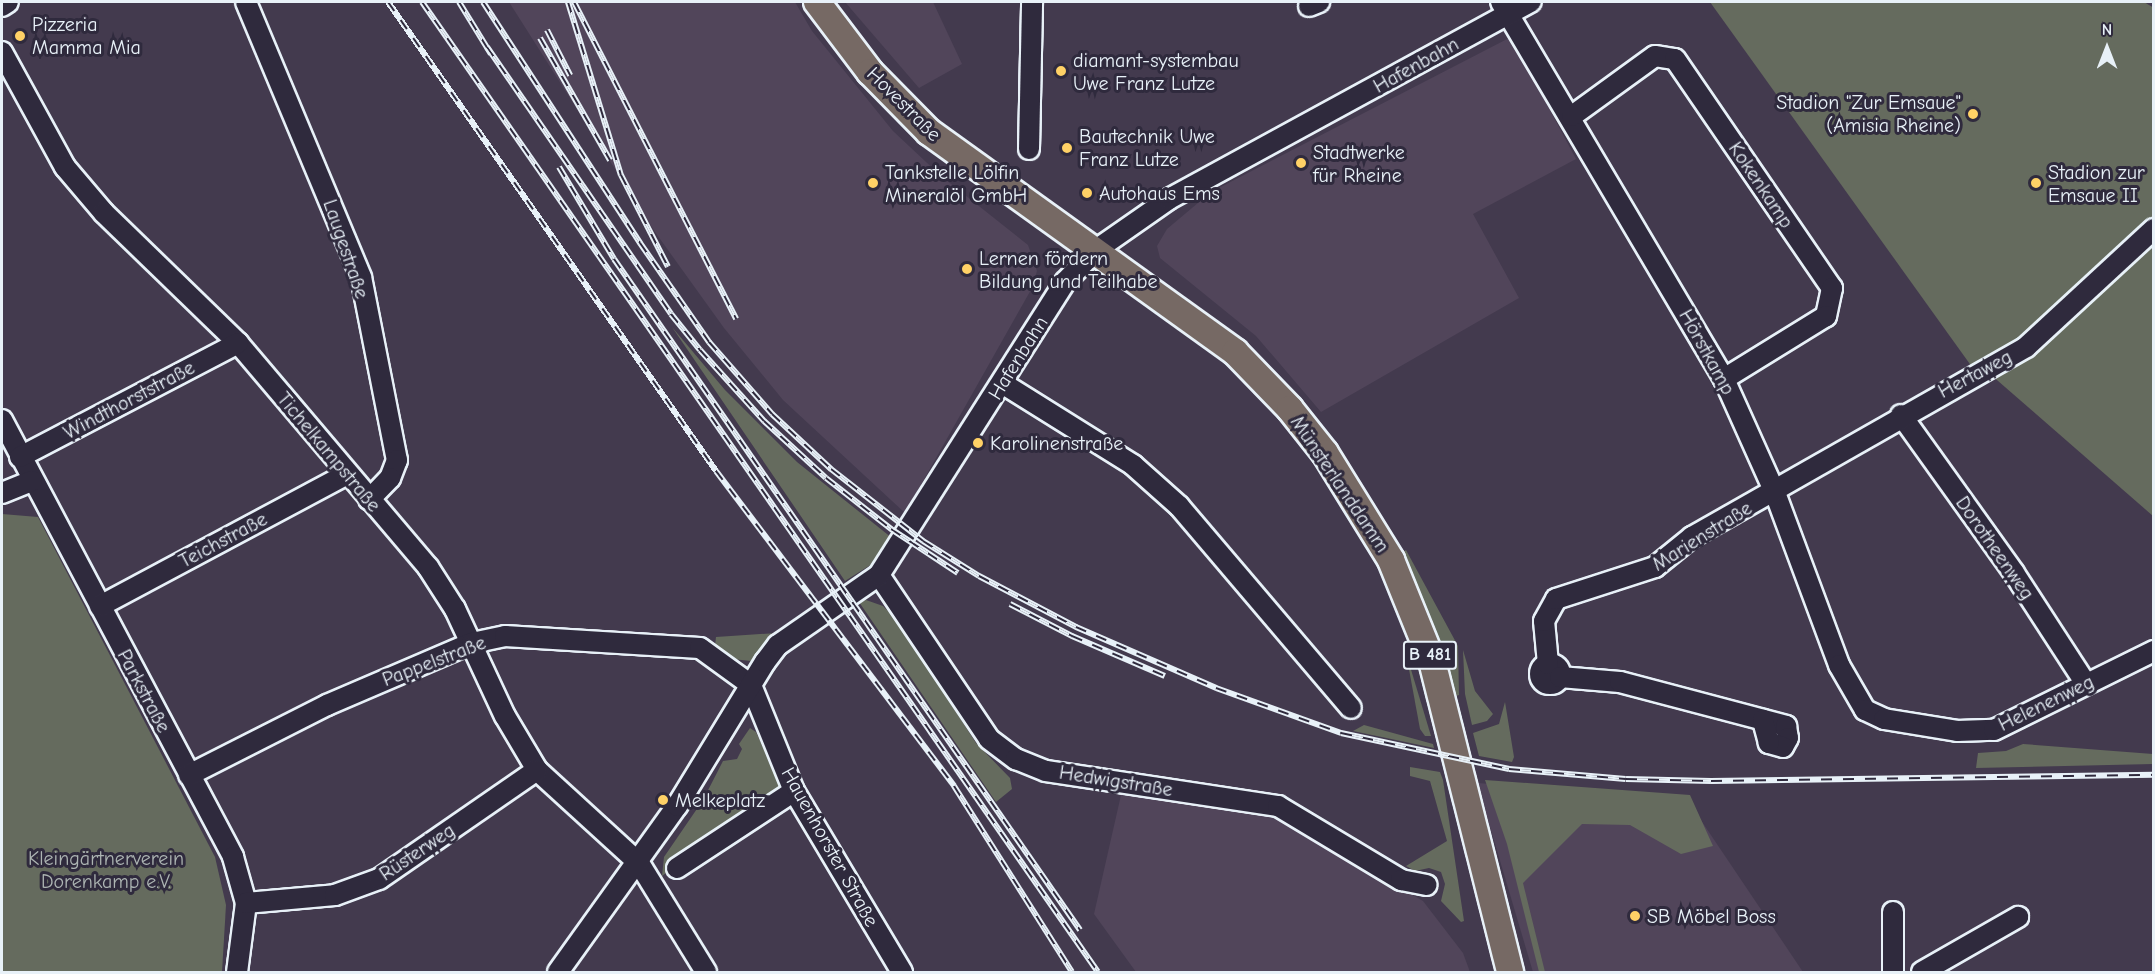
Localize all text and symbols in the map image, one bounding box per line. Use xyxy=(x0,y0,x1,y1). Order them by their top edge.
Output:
place label: Pizzeria Mamma Mia xyxy=(32,13,141,60)
north arrow xyxy=(2077,18,2137,78)
text: N xyxy=(2102,21,2112,39)
marker: Pizzeria Mamma Mia xyxy=(13,29,27,43)
street label: Hafenbahn xyxy=(1369,32,1463,98)
place label: diamant-systembau Uwe Franz Lutze xyxy=(1073,48,1239,95)
street label: Hovestraße xyxy=(862,62,946,146)
marker: diamant-systembau Uwe Franz Lutze xyxy=(1054,64,1068,78)
place label: Stadion "Zur Emsaue" (Amisia Rheine) xyxy=(1776,90,1961,137)
marker: Stadion "Zur Emsaue" (Amisia Rheine) xyxy=(1966,107,1980,121)
place label: Bautechnik Uwe Franz Lutze xyxy=(1079,124,1215,171)
street label: Kokenkamp xyxy=(1723,137,1799,233)
place label: Stadtwerke für Rheine xyxy=(1313,140,1405,187)
marker: Bautechnik Uwe Franz Lutze xyxy=(1060,141,1074,155)
marker: Stadtwerke für Rheine xyxy=(1294,156,1308,170)
place label: Tankstelle Lölfin Mineralöl GmbH xyxy=(885,160,1027,207)
place label: Stadion zur Emsaue II xyxy=(2048,160,2145,207)
marker: Tankstelle Lölfin Mineralöl GmbH xyxy=(866,176,880,190)
marker: Stadion zur Emsaue II xyxy=(2029,176,2043,190)
place label: Autohaus Ems xyxy=(1099,181,1220,205)
marker: Autohaus Ems xyxy=(1080,186,1094,200)
street label: Laugestraße xyxy=(318,196,374,302)
place label: Lernen fördern Bildung und Teilhabe xyxy=(979,246,1158,293)
marker: Lernen fördern Bildung und Teilhabe xyxy=(960,262,974,276)
street label: Hörstkamp xyxy=(1674,305,1740,399)
street label: Hafenbahn xyxy=(983,312,1053,404)
street label: Hertaweg xyxy=(1934,345,2016,403)
street label: Windthorststraße xyxy=(59,355,199,445)
street label: Tichelkampstraße xyxy=(272,387,386,517)
street label: Münsterlanddamm xyxy=(1285,411,1395,557)
place label: Karolinenstraße xyxy=(990,431,1123,455)
marker: Karolinenstraße xyxy=(971,436,985,450)
street label: Dorotheenweg xyxy=(1950,492,2040,604)
street label: Marienstraße xyxy=(1648,496,1756,576)
street label: Teichstraße xyxy=(175,507,271,573)
street label: Pappelstraße xyxy=(379,630,489,692)
road number: B 481 xyxy=(1402,640,1458,670)
street label: Parkstraße xyxy=(112,645,176,737)
street label: Helenenweg xyxy=(1994,670,2098,736)
street label: Hedwigstraße xyxy=(1058,760,1174,802)
street label: Hauenhorster Straße xyxy=(776,763,884,931)
place label: Melkeplatz xyxy=(675,788,765,812)
marker: Melkeplatz xyxy=(656,793,670,807)
street label: Rüsterweg xyxy=(375,818,459,886)
park label: Kleingärtnerverein Dorenkamp e.V. xyxy=(28,846,184,893)
place label: SB Möbel Boss xyxy=(1647,904,1776,928)
marker: SB Möbel Boss xyxy=(1628,909,1642,923)

